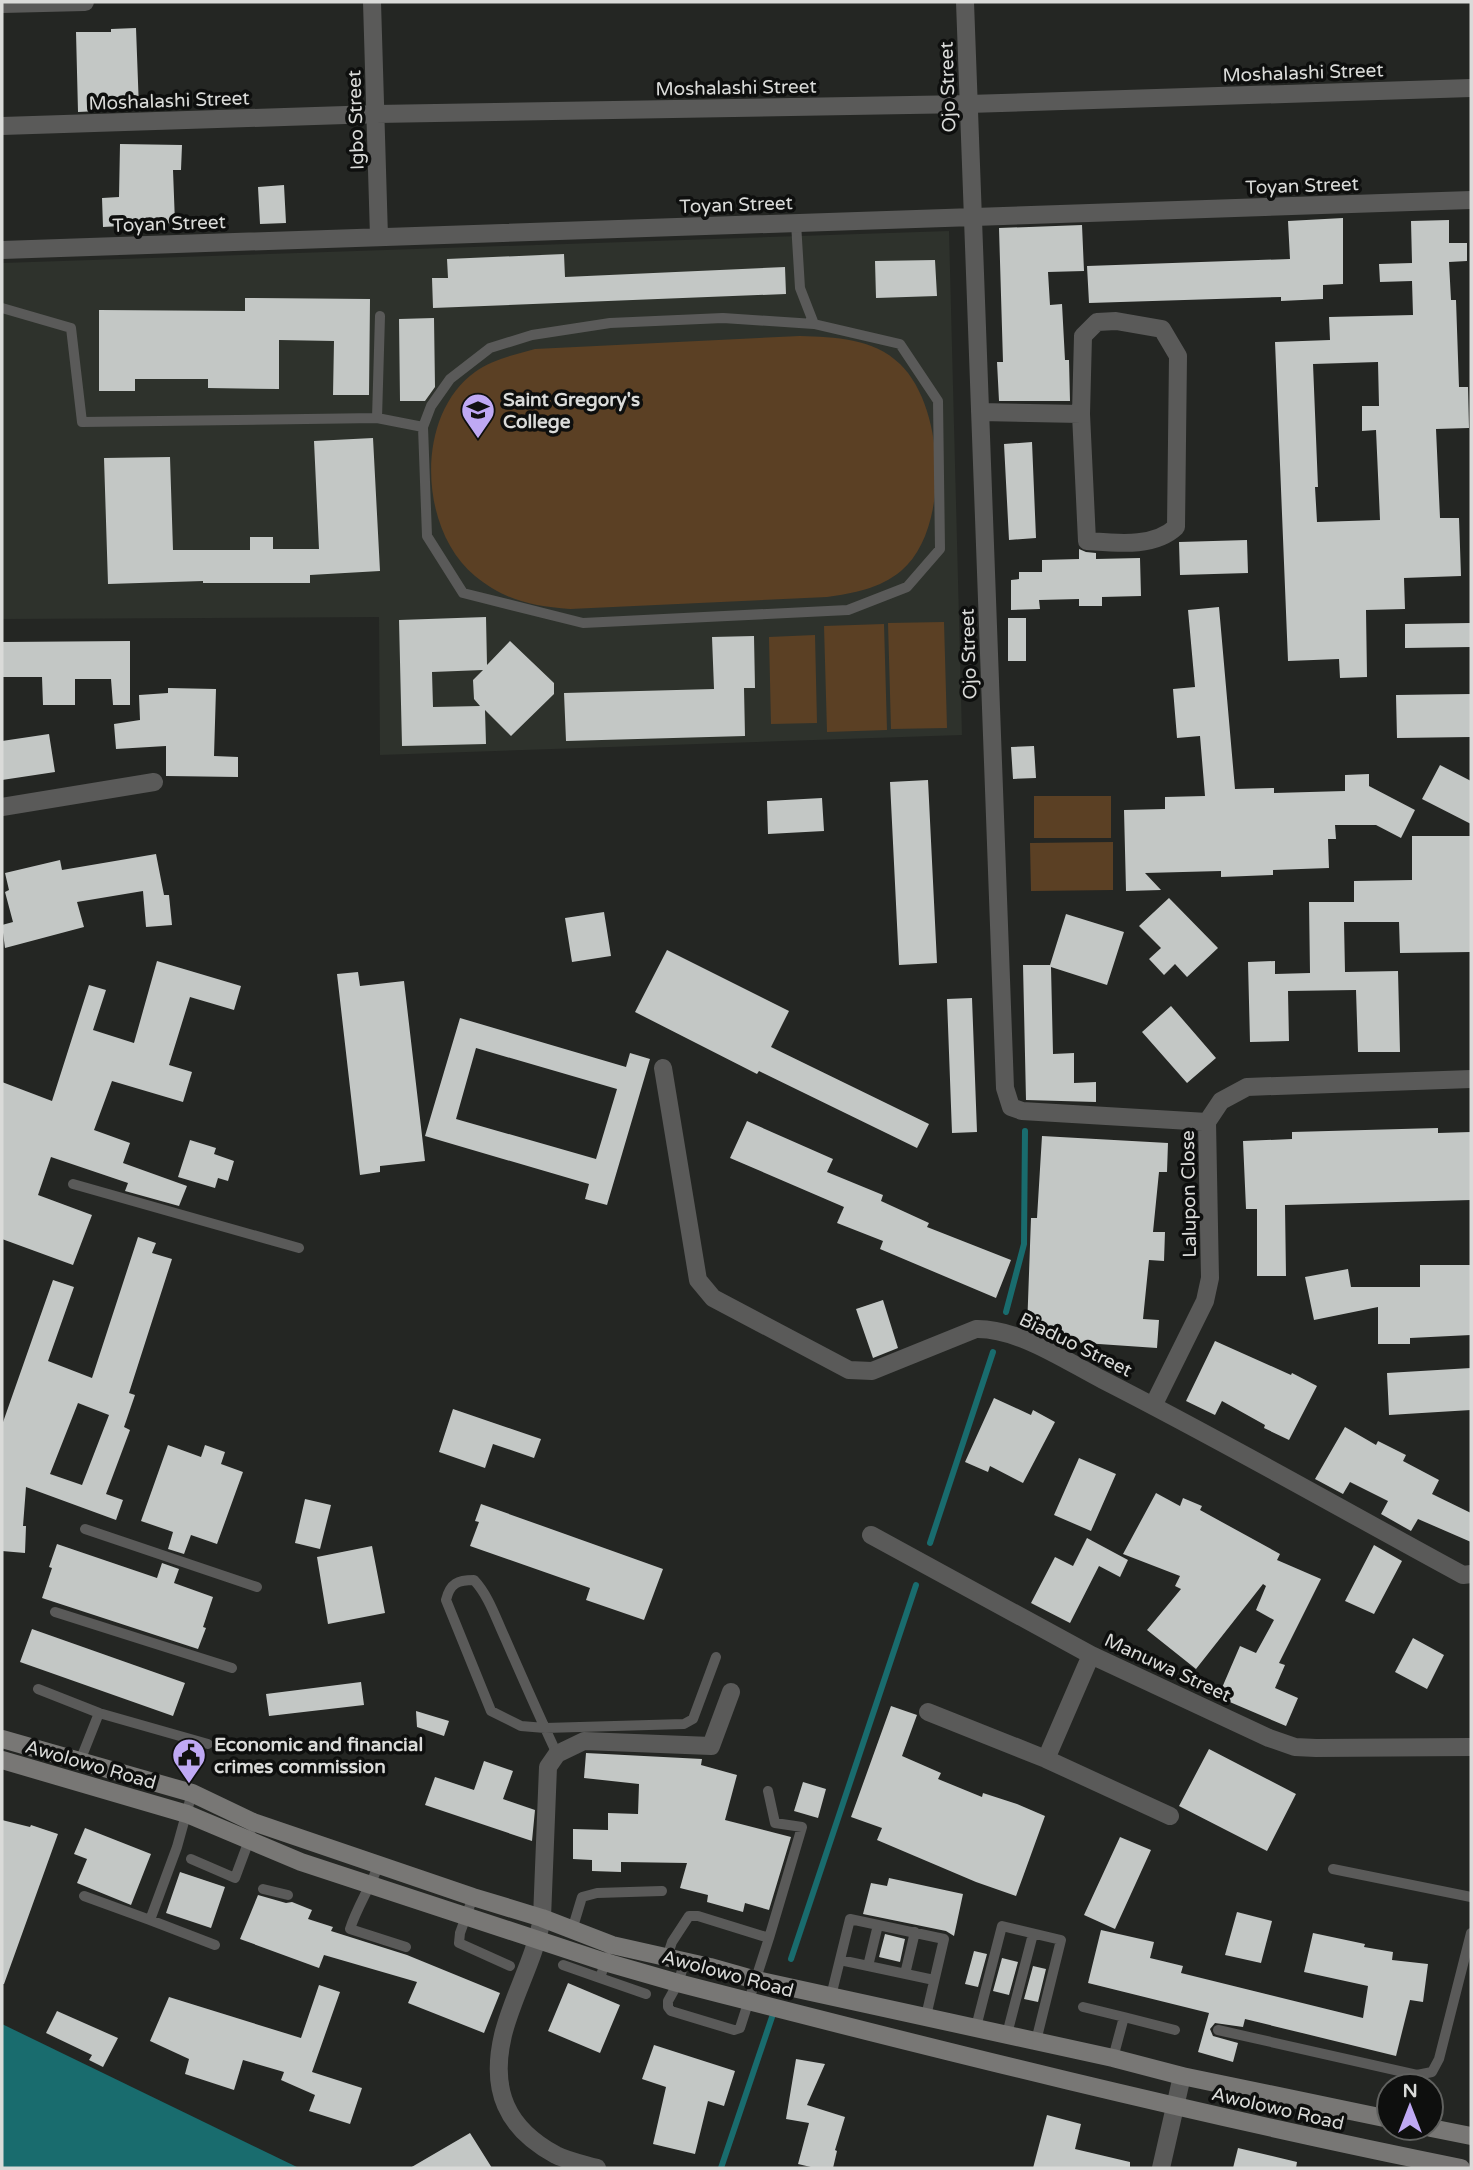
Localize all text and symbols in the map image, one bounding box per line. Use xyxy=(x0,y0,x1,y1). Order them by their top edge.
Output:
street label: Ojo Street xyxy=(935,41,961,133)
street label: Moshalashi Street xyxy=(1222,59,1384,87)
street label: Igbo Street xyxy=(343,70,369,170)
street label: Moshalashi Street xyxy=(655,76,817,100)
street label: Moshalashi Street xyxy=(88,87,250,115)
street label: Toyan Street xyxy=(1245,173,1359,199)
street label: Toyan Street xyxy=(679,192,793,218)
street label: Toyan Street xyxy=(112,211,226,237)
place label: Saint Gregory's College xyxy=(503,389,640,434)
school or university icon: Saint Gregory's College xyxy=(459,391,497,440)
street label: Ojo Street xyxy=(956,608,982,700)
street label: Lalupon Close xyxy=(1177,1130,1201,1258)
street label: Biaduo Street xyxy=(1016,1308,1136,1382)
street label: Manuwa Street xyxy=(1101,1629,1234,1707)
place label: Economic and financial crimes commission xyxy=(214,1734,423,1778)
street label: Awolowo Road xyxy=(23,1736,159,1794)
public building icon: Economic and financial crimes commission xyxy=(170,1736,208,1785)
street label: Awolowo Road xyxy=(660,1946,796,2002)
north arrow xyxy=(1375,2072,1445,2142)
text: N xyxy=(1402,2080,1418,2102)
street label: Awolowo Road xyxy=(1209,2083,1346,2135)

